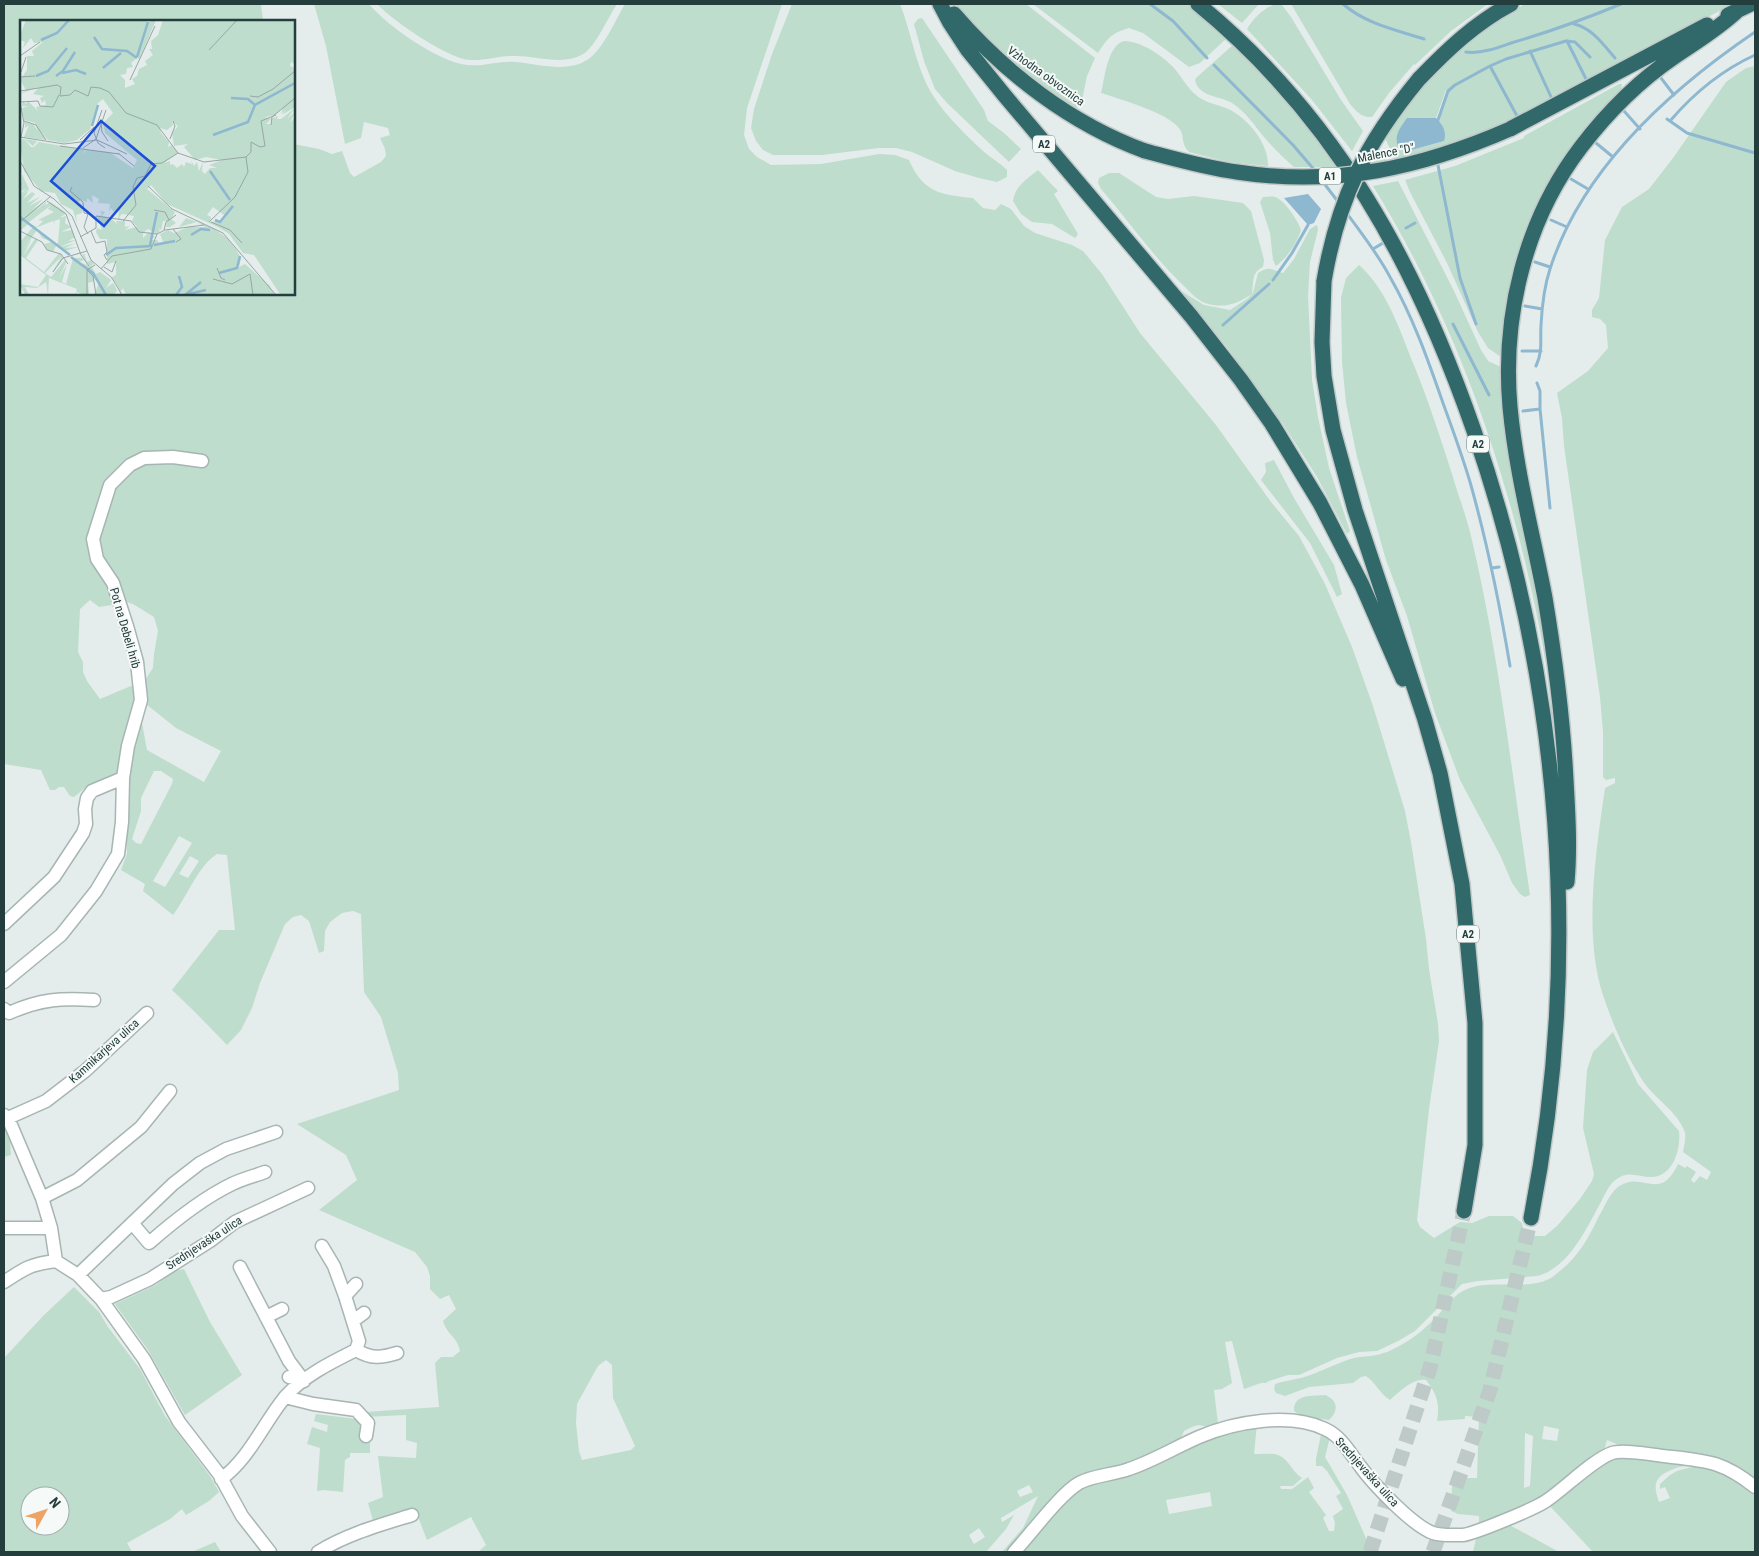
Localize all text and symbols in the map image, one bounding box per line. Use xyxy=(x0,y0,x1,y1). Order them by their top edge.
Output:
inset map xyxy=(20,20,295,295)
street label: Vzhodna obvoznica xyxy=(1005,43,1088,109)
road number: A2 xyxy=(1033,136,1055,152)
street label: Malence "D" xyxy=(1356,141,1416,165)
road number: A1 xyxy=(1319,168,1341,185)
road number: A2 xyxy=(1467,436,1489,452)
street label: Pot na Debeli hrib xyxy=(107,586,143,670)
road number: A2 xyxy=(1457,926,1479,942)
street label: Kamnikarjeva ulica xyxy=(66,1016,142,1086)
street label: Srednjevaška ulica xyxy=(163,1213,245,1273)
street label: Srednjevaška ulica xyxy=(1332,1435,1402,1510)
north arrow xyxy=(20,1486,70,1536)
text: N xyxy=(46,1494,64,1511)

